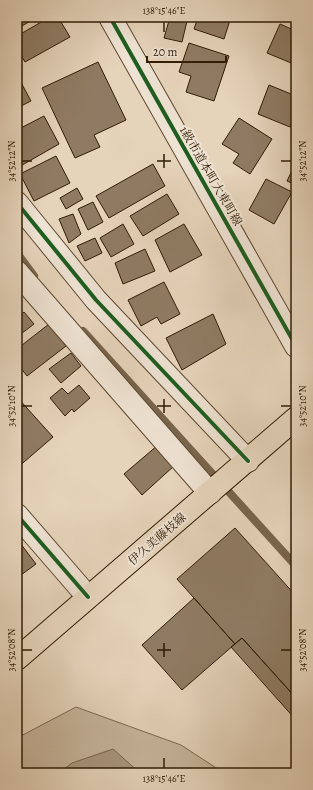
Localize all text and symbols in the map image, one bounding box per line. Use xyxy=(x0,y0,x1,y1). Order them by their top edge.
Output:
text: 138°15'46"E xyxy=(143,4,186,17)
scale bar xyxy=(147,38,226,64)
text: 20 m xyxy=(153,44,177,60)
street label: 1級市道本町大東町線 xyxy=(176,123,246,229)
text: 34°52'12"N xyxy=(5,141,18,181)
text: 34°52'12"N xyxy=(296,141,309,181)
text: 34°52'10"N xyxy=(5,385,18,427)
text: 34°52'10"N xyxy=(296,385,309,427)
street label: 伊久美藤枝線 xyxy=(125,509,189,569)
text: 34°52'08"N xyxy=(5,629,18,671)
text: 34°52'08"N xyxy=(296,629,309,671)
text: 138°15'46"E xyxy=(143,772,186,785)

